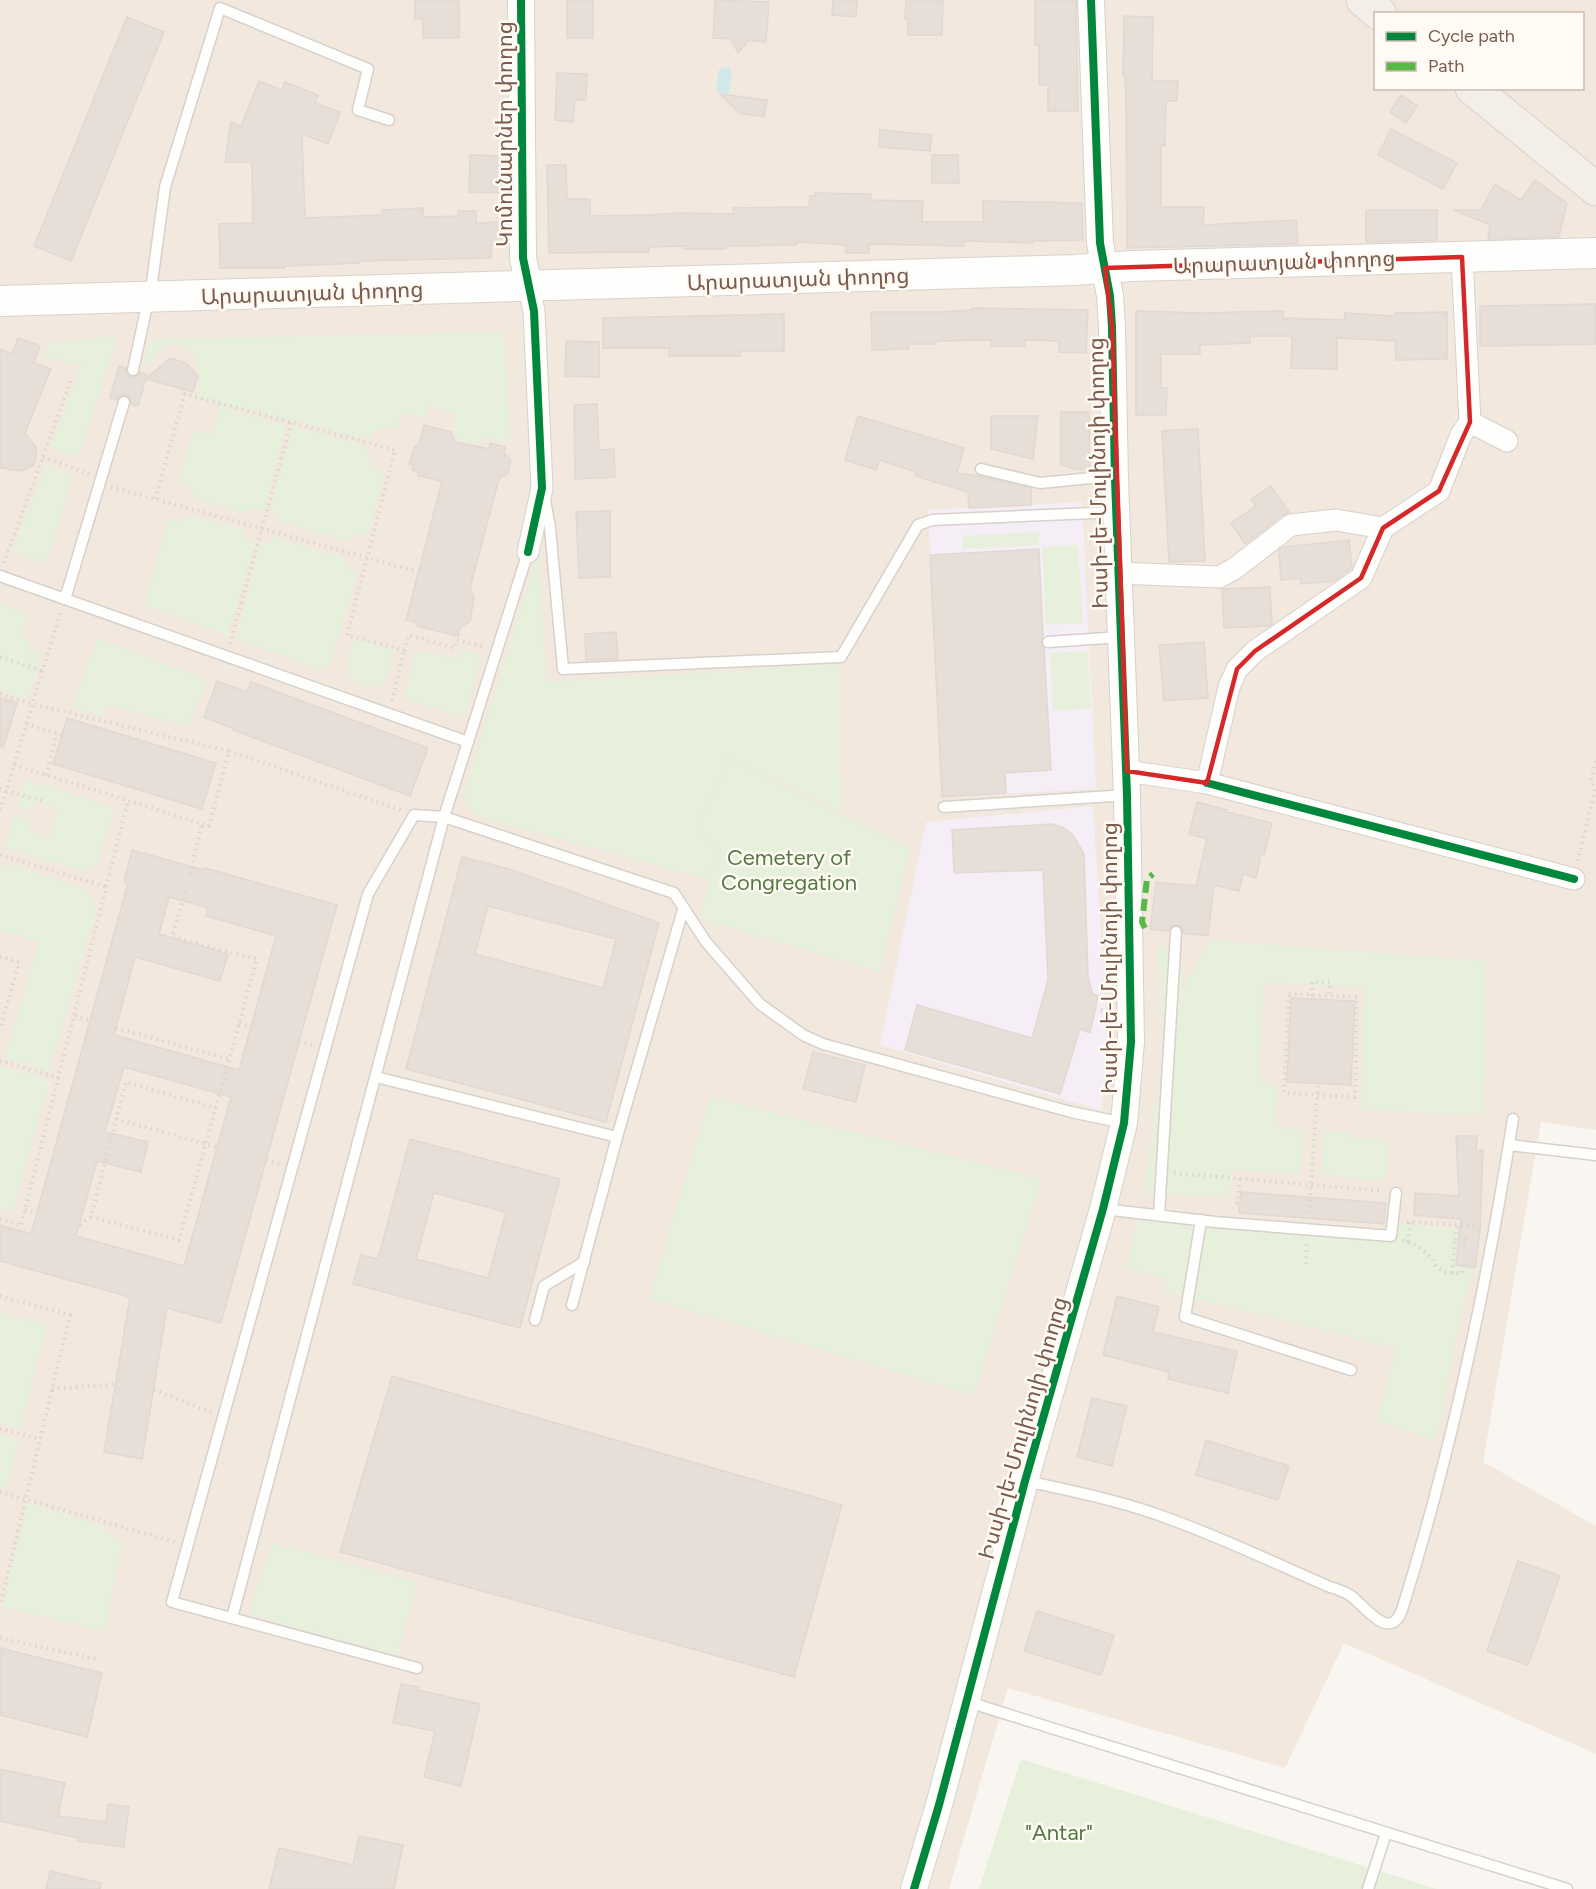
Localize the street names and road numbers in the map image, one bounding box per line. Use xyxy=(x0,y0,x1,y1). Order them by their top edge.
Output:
street label: Կոմունարներ փողոց xyxy=(491,21,518,247)
street label: Արարատյան փողոց xyxy=(1172,245,1396,279)
street label: Արարատյան փողոց xyxy=(686,262,910,296)
street label: Արարատյան փողոց xyxy=(200,276,424,310)
street label: Իսսի-լե-Մուլինոյի փողոց xyxy=(1082,337,1114,609)
street label: Իսսի-լե-Մուլինոյի փողոց xyxy=(1096,822,1123,1094)
street label: Իսսի-լե-Մուլինոյի փողոց xyxy=(973,1294,1073,1562)

